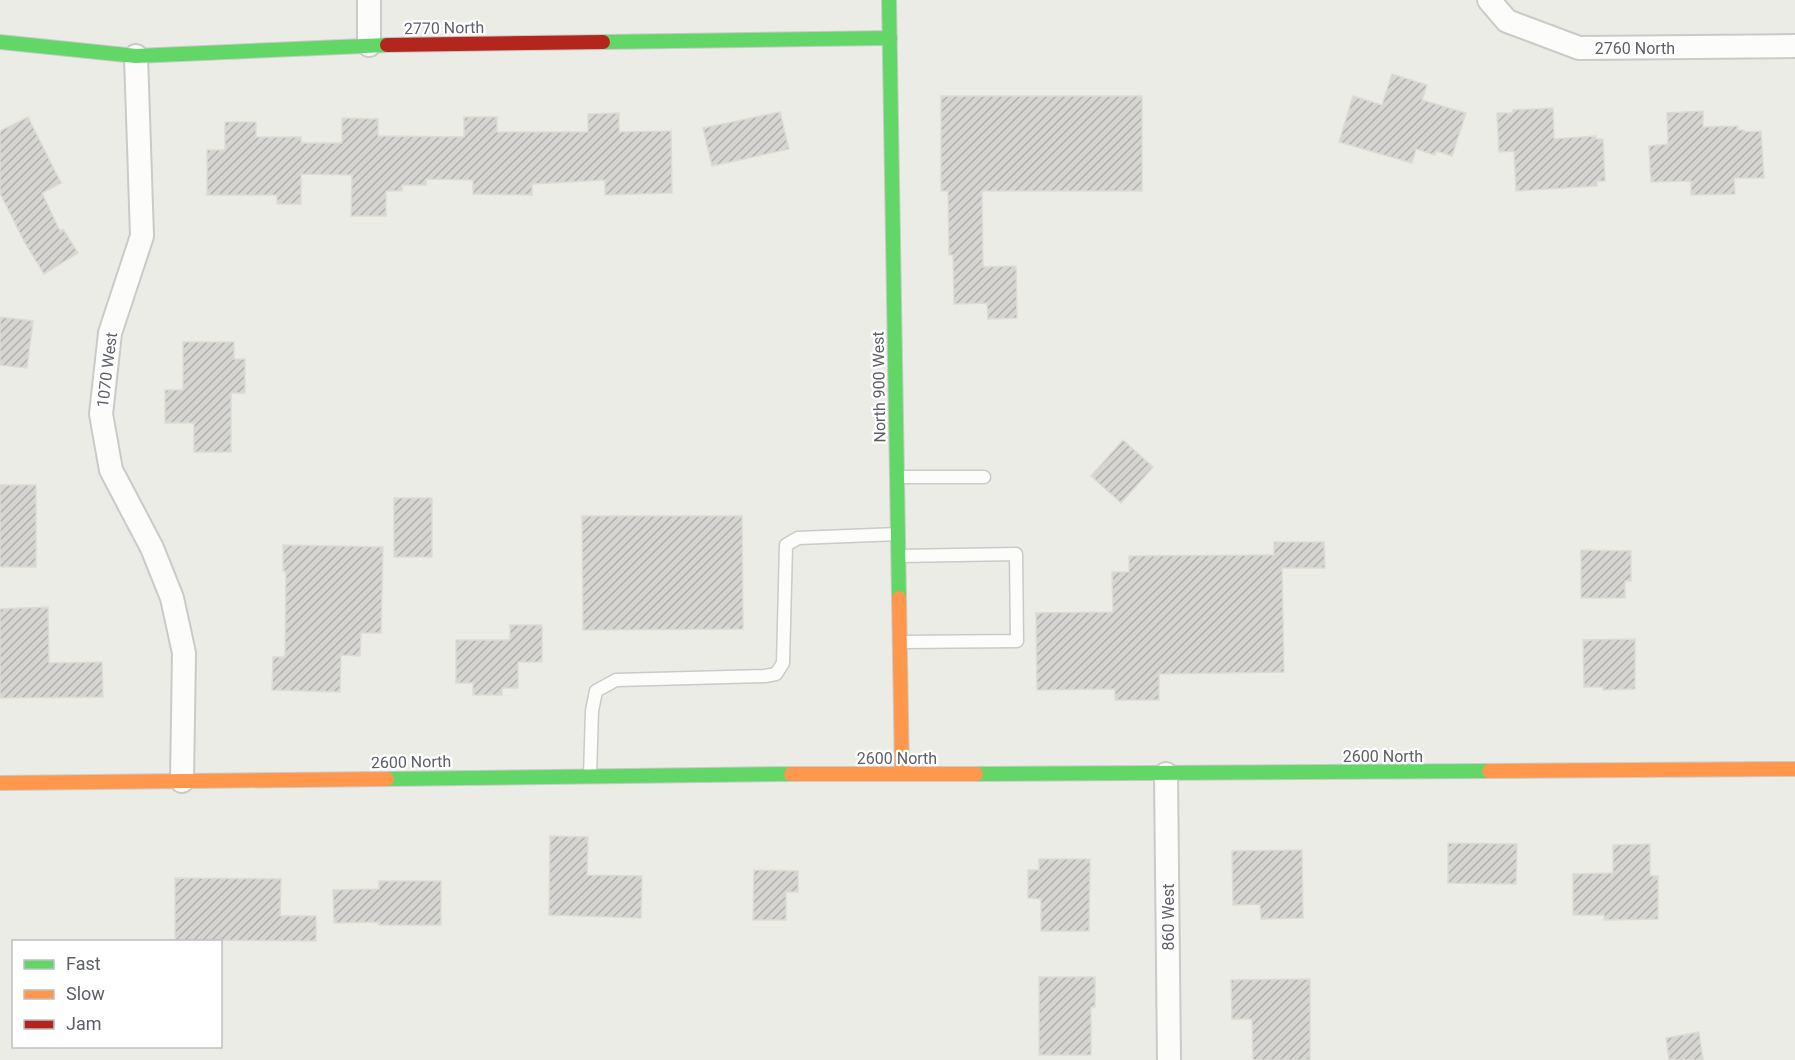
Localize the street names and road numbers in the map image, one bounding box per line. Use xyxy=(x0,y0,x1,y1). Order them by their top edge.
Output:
street label: 2770 North xyxy=(404,18,484,38)
street label: 2760 North xyxy=(1595,39,1675,58)
street label: 1070 West xyxy=(93,331,121,409)
street label: North 900 West xyxy=(869,331,889,443)
street label: 2600 North xyxy=(1343,747,1423,766)
street label: 2600 North xyxy=(857,749,937,768)
street label: 2600 North xyxy=(371,752,451,772)
street label: 860 West xyxy=(1159,884,1178,950)

